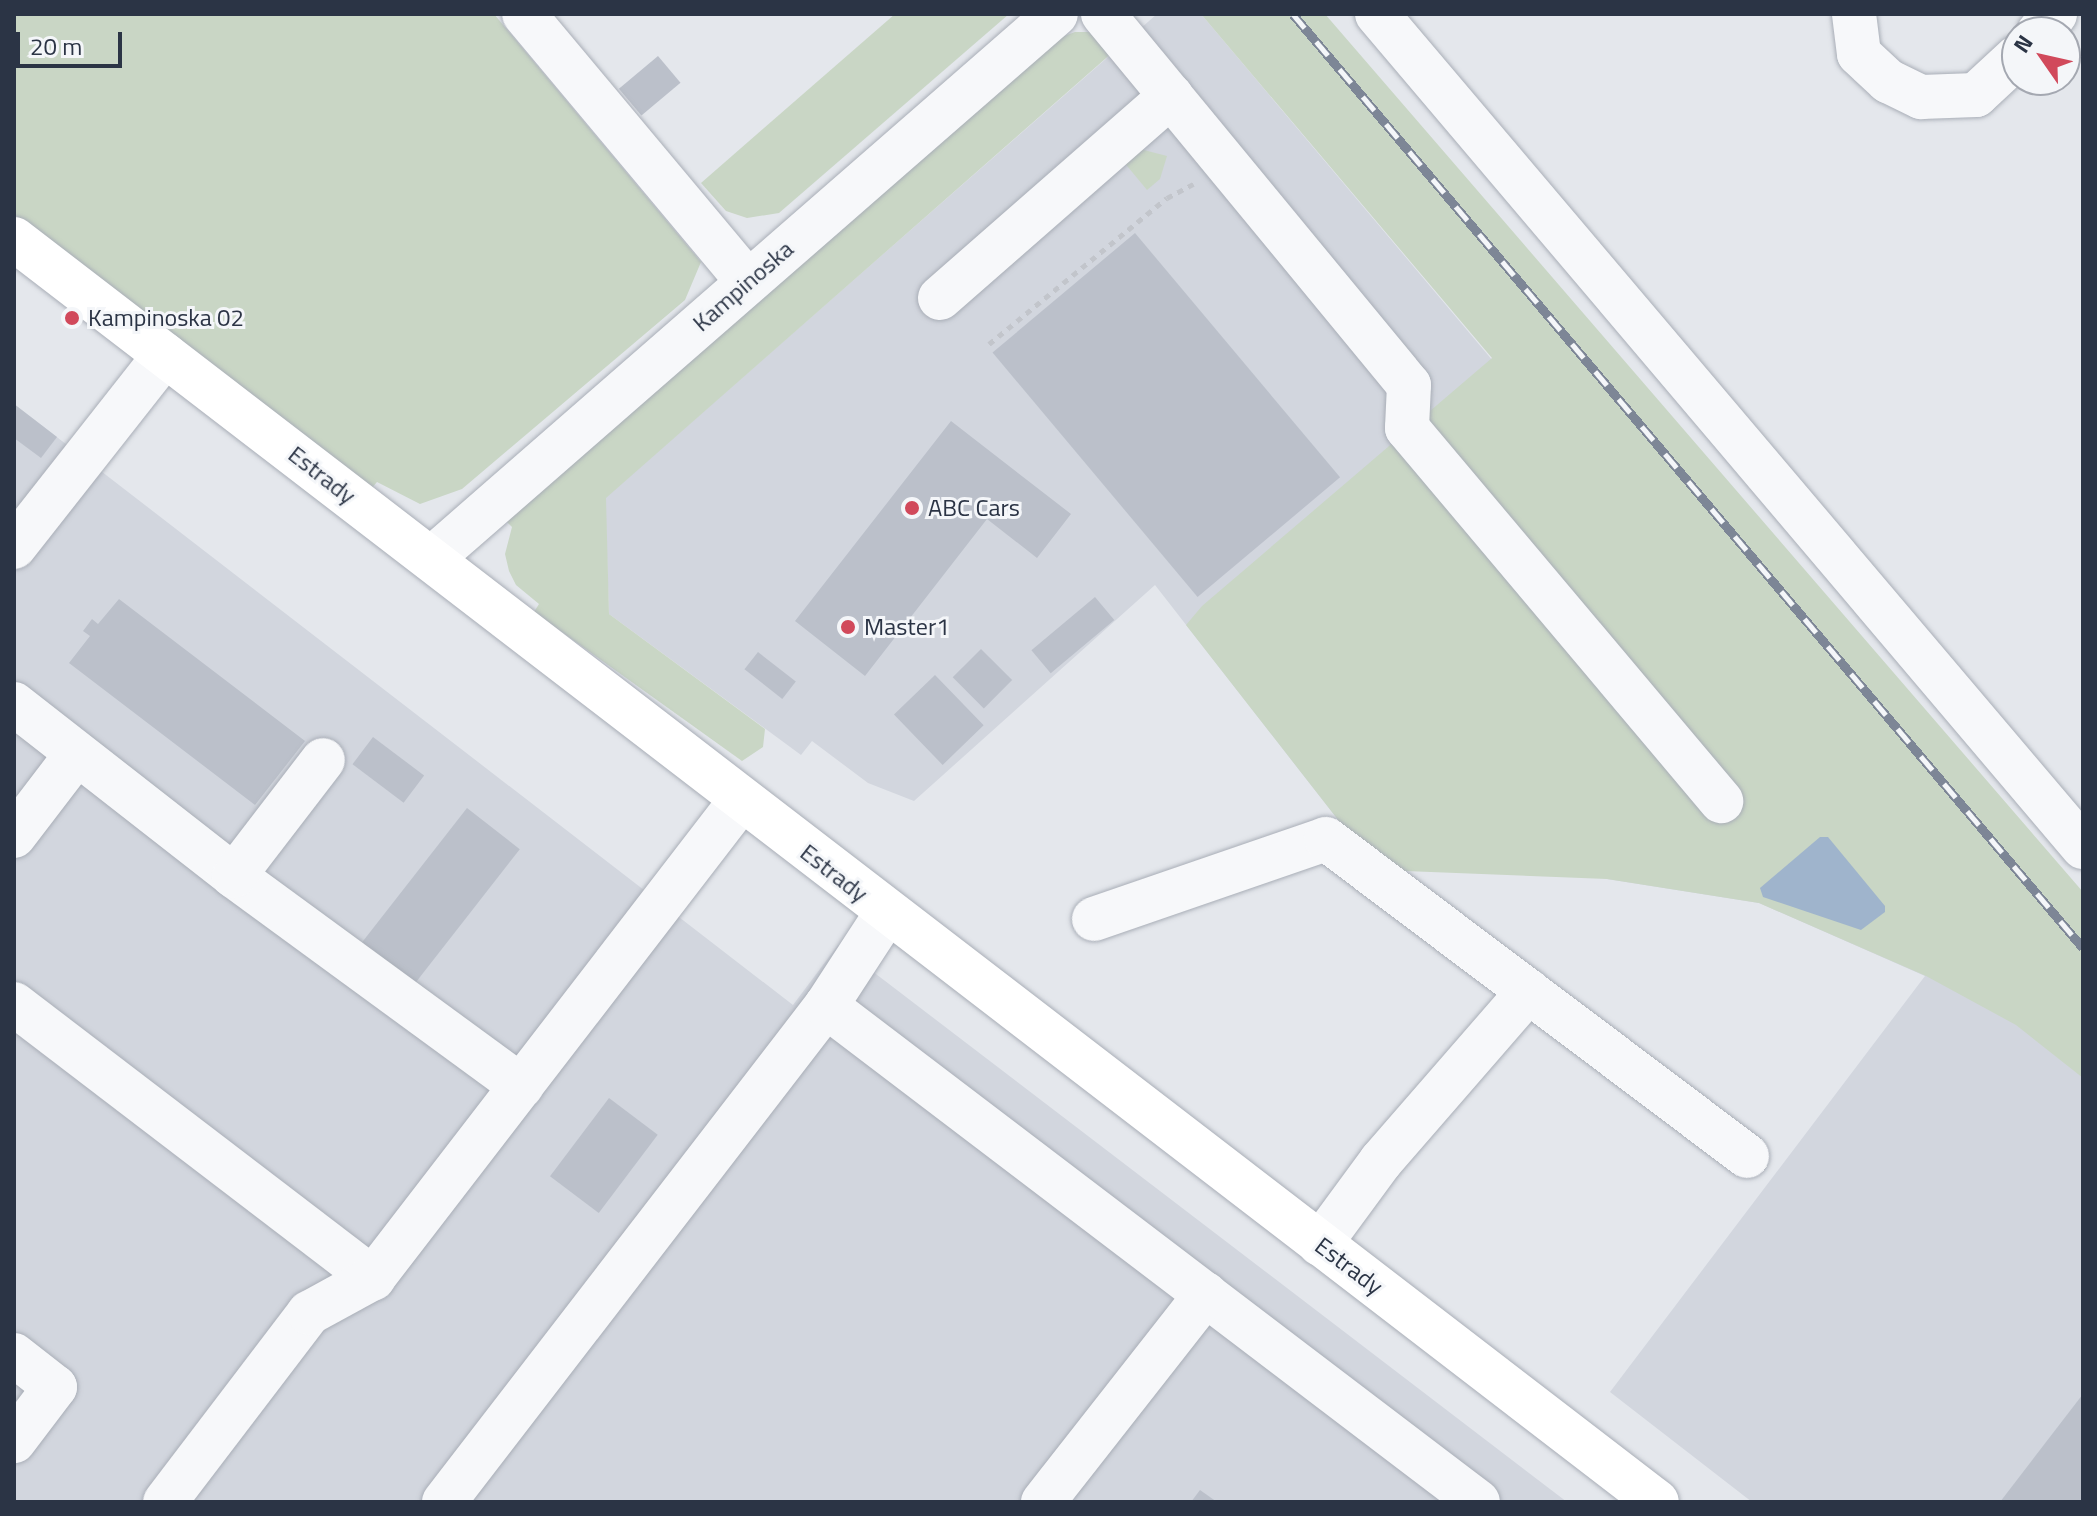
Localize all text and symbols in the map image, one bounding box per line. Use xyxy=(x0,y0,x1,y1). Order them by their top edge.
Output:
scale bar xyxy=(20,16,126,66)
north arrow xyxy=(2001,16,2081,96)
text: 20 m xyxy=(30,28,82,64)
text: N xyxy=(2004,28,2041,60)
street label: Kampinoska xyxy=(687,235,799,337)
place label: Kampinoska 02 xyxy=(88,304,244,332)
marker: Kampinoska 02 xyxy=(63,309,81,327)
street label: Estrady xyxy=(283,440,361,510)
place label: ABC Cars xyxy=(928,494,1020,522)
marker: ABC Cars xyxy=(903,499,921,517)
place label: Master1 xyxy=(864,613,950,641)
marker: Master1 xyxy=(839,618,857,636)
street label: Estrady xyxy=(795,838,873,908)
street label: Estrady xyxy=(1309,1231,1389,1301)

